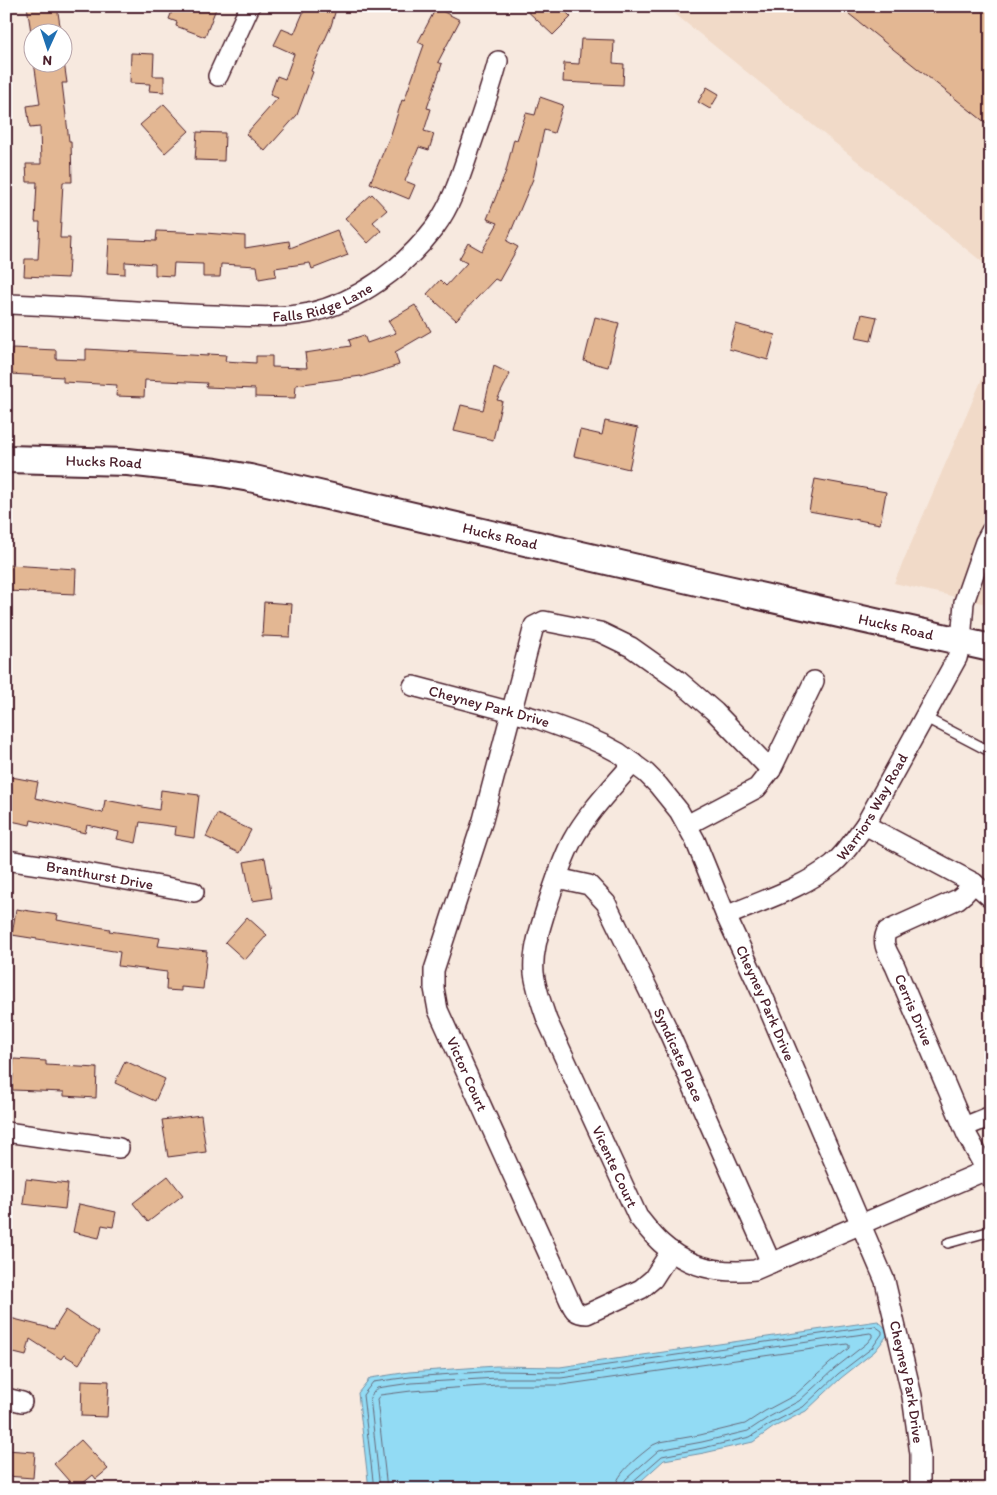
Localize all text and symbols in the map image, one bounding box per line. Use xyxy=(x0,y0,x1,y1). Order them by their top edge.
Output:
north arrow xyxy=(22,22,72,72)
text: N xyxy=(42,52,53,69)
street label: Falls Ridge Lane xyxy=(272,279,376,326)
street label: Hucks Road xyxy=(65,451,144,473)
street label: Hucks Road xyxy=(461,519,540,554)
street label: Hucks Road xyxy=(857,610,936,644)
street label: Cheyney Park Drive xyxy=(427,682,552,732)
street label: Warriors Way Road xyxy=(832,750,912,864)
street label: Branthurst Drive xyxy=(45,857,155,894)
street label: Cheyney Park Drive xyxy=(732,942,799,1064)
street label: Cerris Drive xyxy=(890,971,937,1048)
street label: Syndicate Place xyxy=(650,1005,707,1105)
street label: Victor Court xyxy=(443,1034,492,1114)
street label: Vicente Court xyxy=(588,1123,642,1211)
street label: Cheyney Park Drive xyxy=(886,1319,927,1444)

